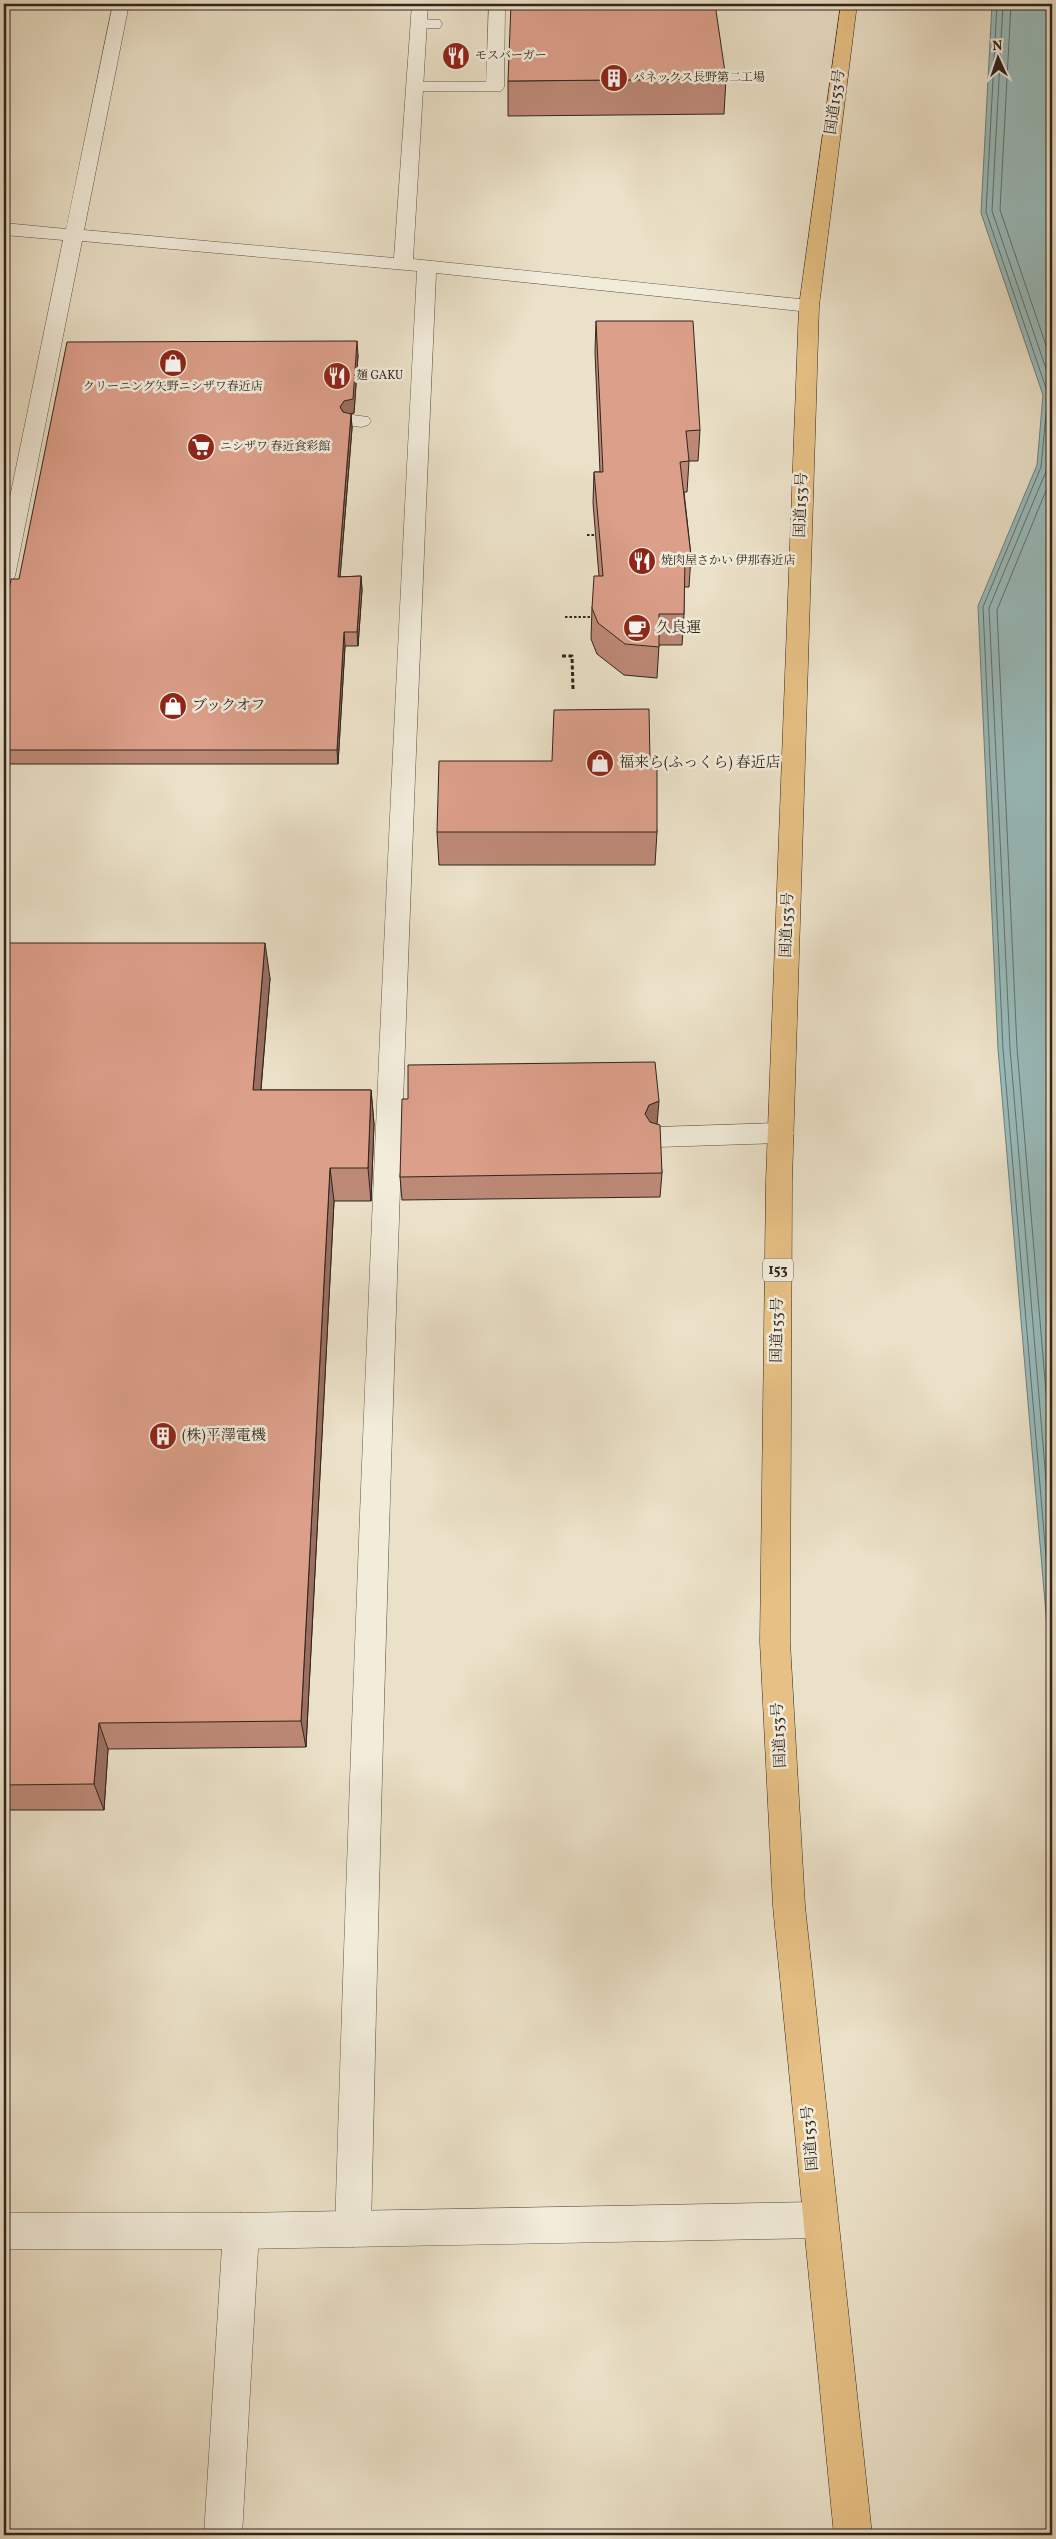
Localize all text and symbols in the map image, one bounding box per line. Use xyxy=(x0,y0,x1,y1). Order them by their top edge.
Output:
north arrow xyxy=(974,32,1024,82)
text: N xyxy=(992,37,1003,56)
restaurant icon: モスバーガー xyxy=(441,41,471,71)
place label: モスバーガー xyxy=(475,48,547,64)
building icon: パネックス長野第二工場 xyxy=(599,63,629,93)
street label: 国道153号 xyxy=(821,68,851,136)
place label: パネックス長野第二工場 xyxy=(633,70,765,86)
shop icon: クリーニング矢野ニシザワ春近店 xyxy=(158,348,188,378)
restaurant icon: 麺 GAKU xyxy=(322,361,352,391)
place label: 麺 GAKU xyxy=(356,368,403,384)
place label: クリーニング矢野ニシザワ春近店 xyxy=(83,379,263,395)
supermarket icon: ニシザワ 春近食彩館 xyxy=(186,432,216,462)
place label: ニシザワ 春近食彩館 xyxy=(220,439,330,455)
street label: 国道153号 xyxy=(790,472,814,538)
restaurant icon: 焼肉屋さかい 伊那春近店 xyxy=(627,546,657,576)
place label: 焼肉屋さかい 伊那春近店 xyxy=(661,553,795,569)
cafe icon: 久良運 xyxy=(622,613,652,643)
place label: 久良運 xyxy=(656,618,701,639)
shop icon: ブックオフ xyxy=(158,691,188,721)
place label: ブックオフ xyxy=(192,696,266,717)
shop icon: 福来ら(ふっくら) 春近店 xyxy=(585,748,615,778)
place label: 福来ら(ふっくら) 春近店 xyxy=(619,753,781,774)
street label: 国道153号 xyxy=(776,892,800,958)
road number: 153 xyxy=(763,1258,793,1282)
street label: 国道153号 xyxy=(767,1297,789,1363)
building icon: (株)平澤電機 xyxy=(148,1421,178,1451)
place label: (株)平澤電機 xyxy=(182,1426,266,1447)
street label: 国道153号 xyxy=(768,1702,792,1768)
street label: 国道153号 xyxy=(798,2104,824,2172)

